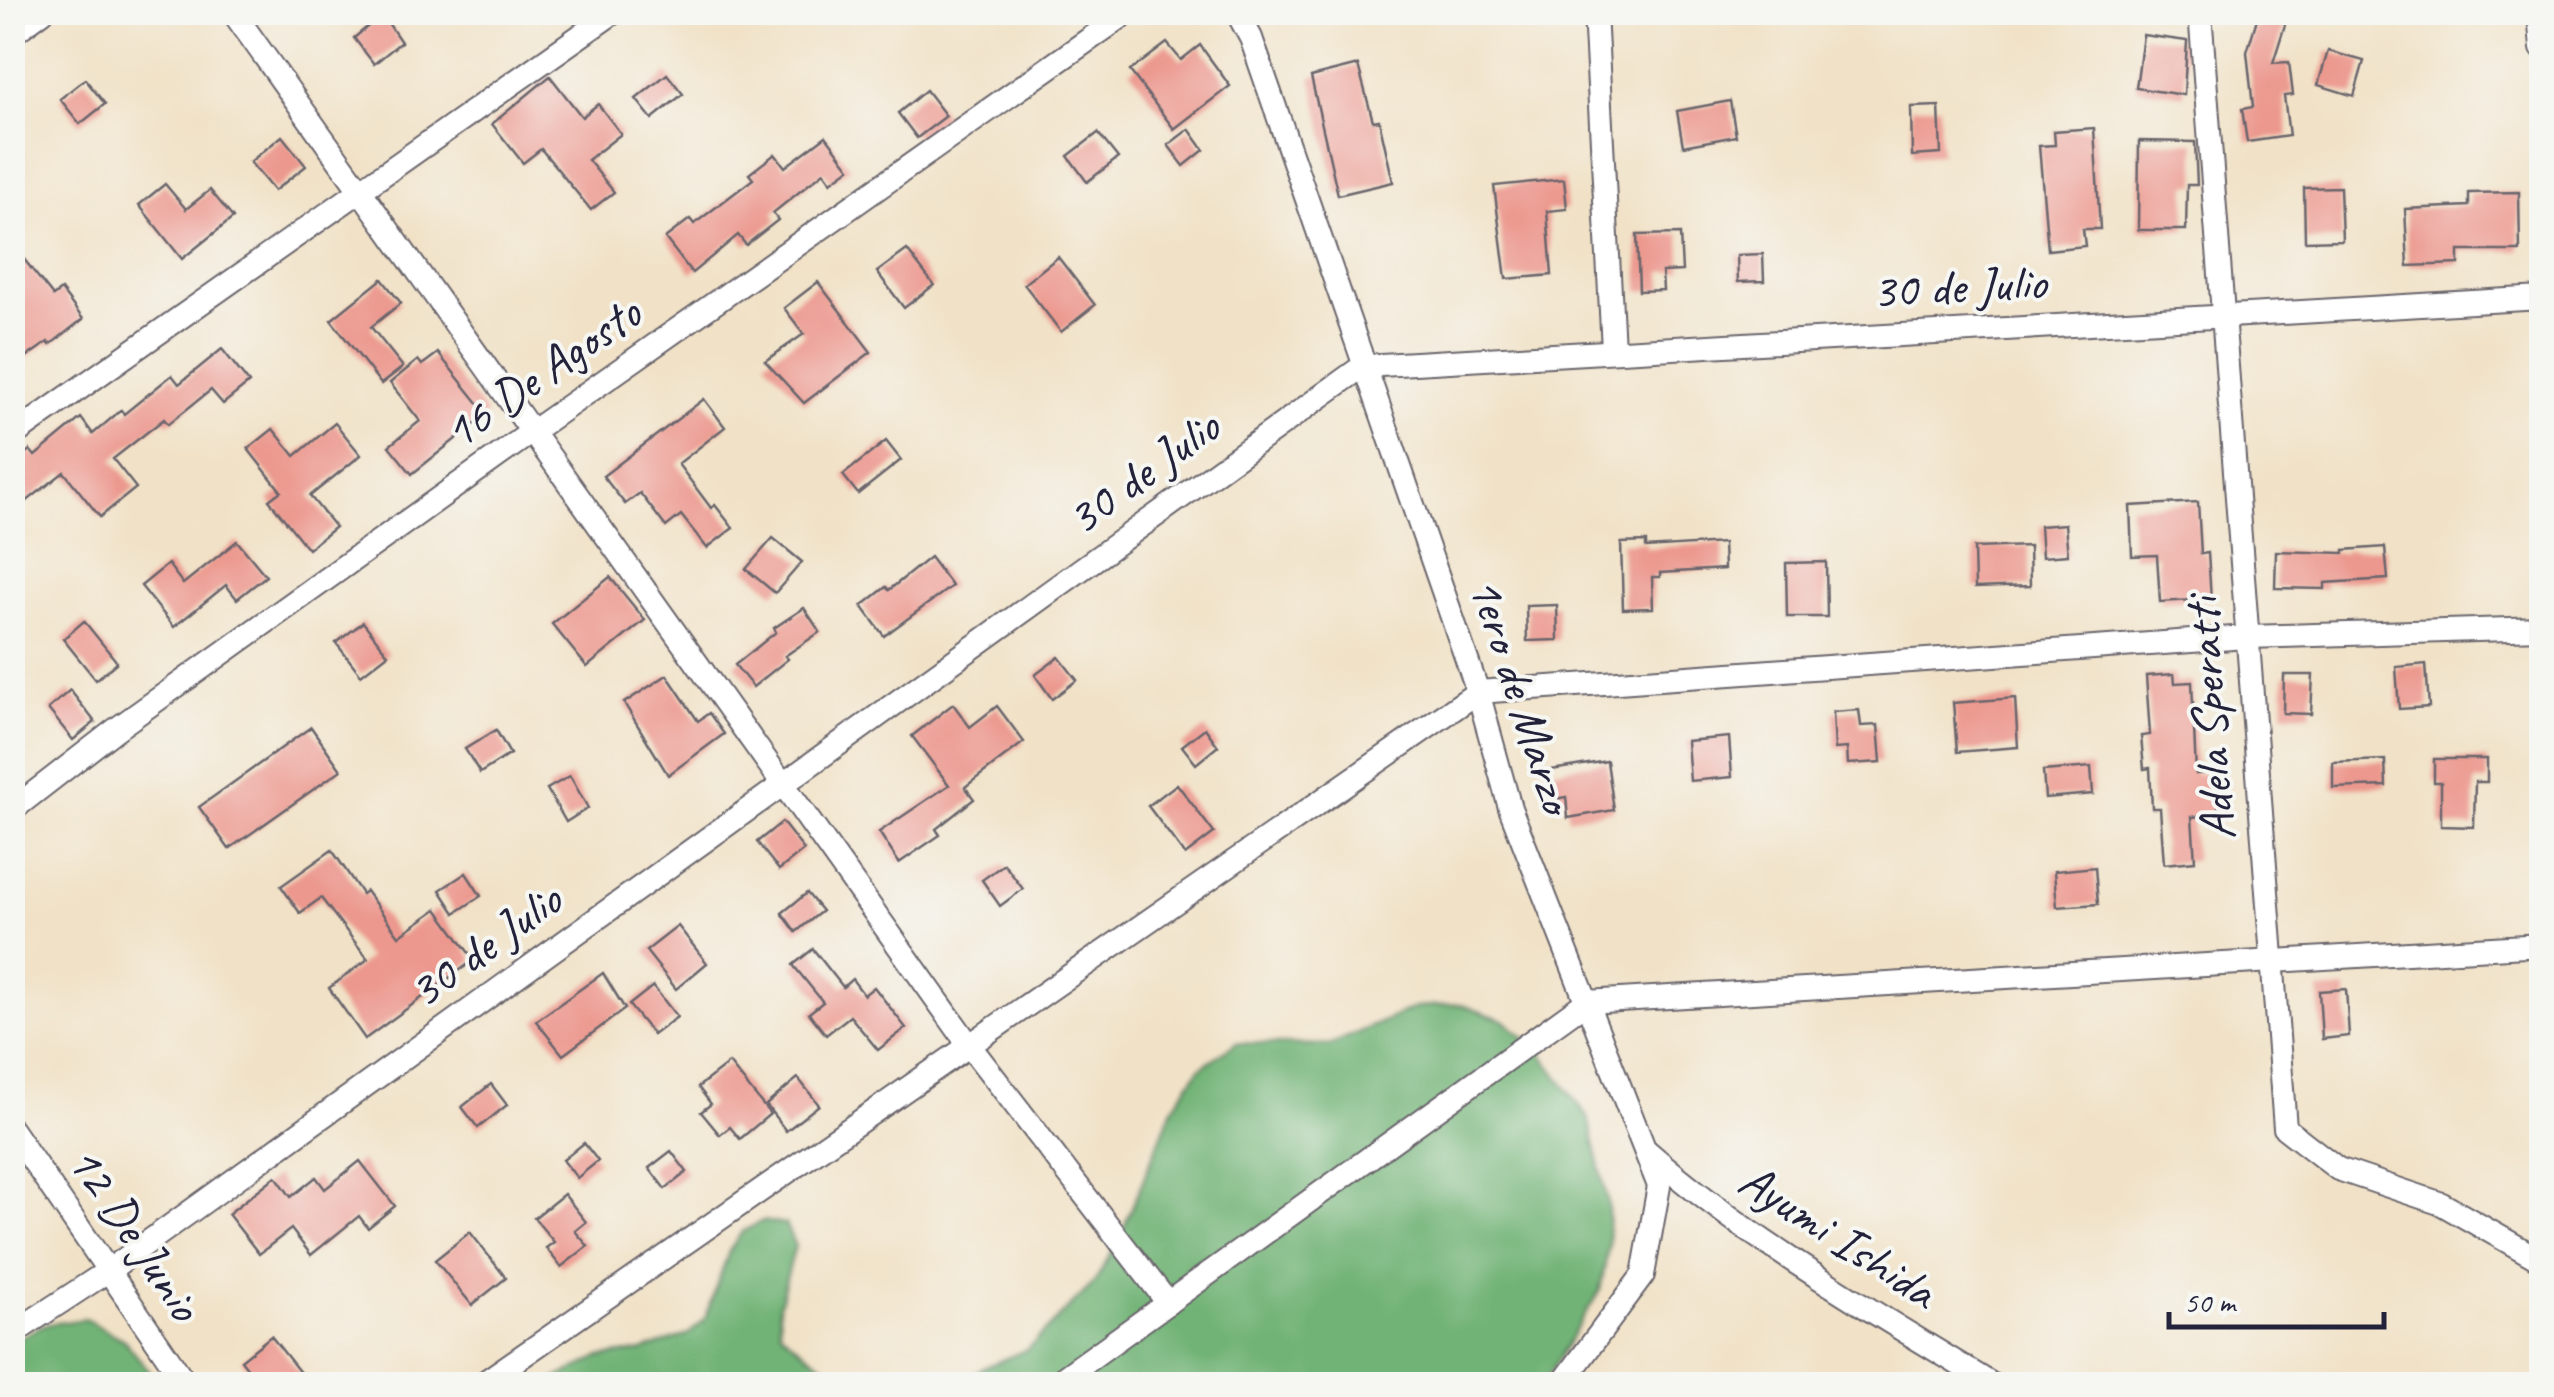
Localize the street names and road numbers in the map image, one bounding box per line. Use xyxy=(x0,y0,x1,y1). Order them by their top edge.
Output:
street label: 30 de Julio xyxy=(1870,250,2050,323)
street label: 16 De Agosto xyxy=(431,280,655,463)
street label: 30 de Julio xyxy=(1054,394,1234,549)
street label: 1ero de Marzo xyxy=(1454,569,1591,825)
street label: Adela Speratti xyxy=(2169,590,2249,842)
street label: 30 de Julio xyxy=(396,867,576,1022)
street label: 12 De Junio xyxy=(53,1133,218,1335)
street label: Ayumi Ishida xyxy=(1728,1148,1951,1324)

